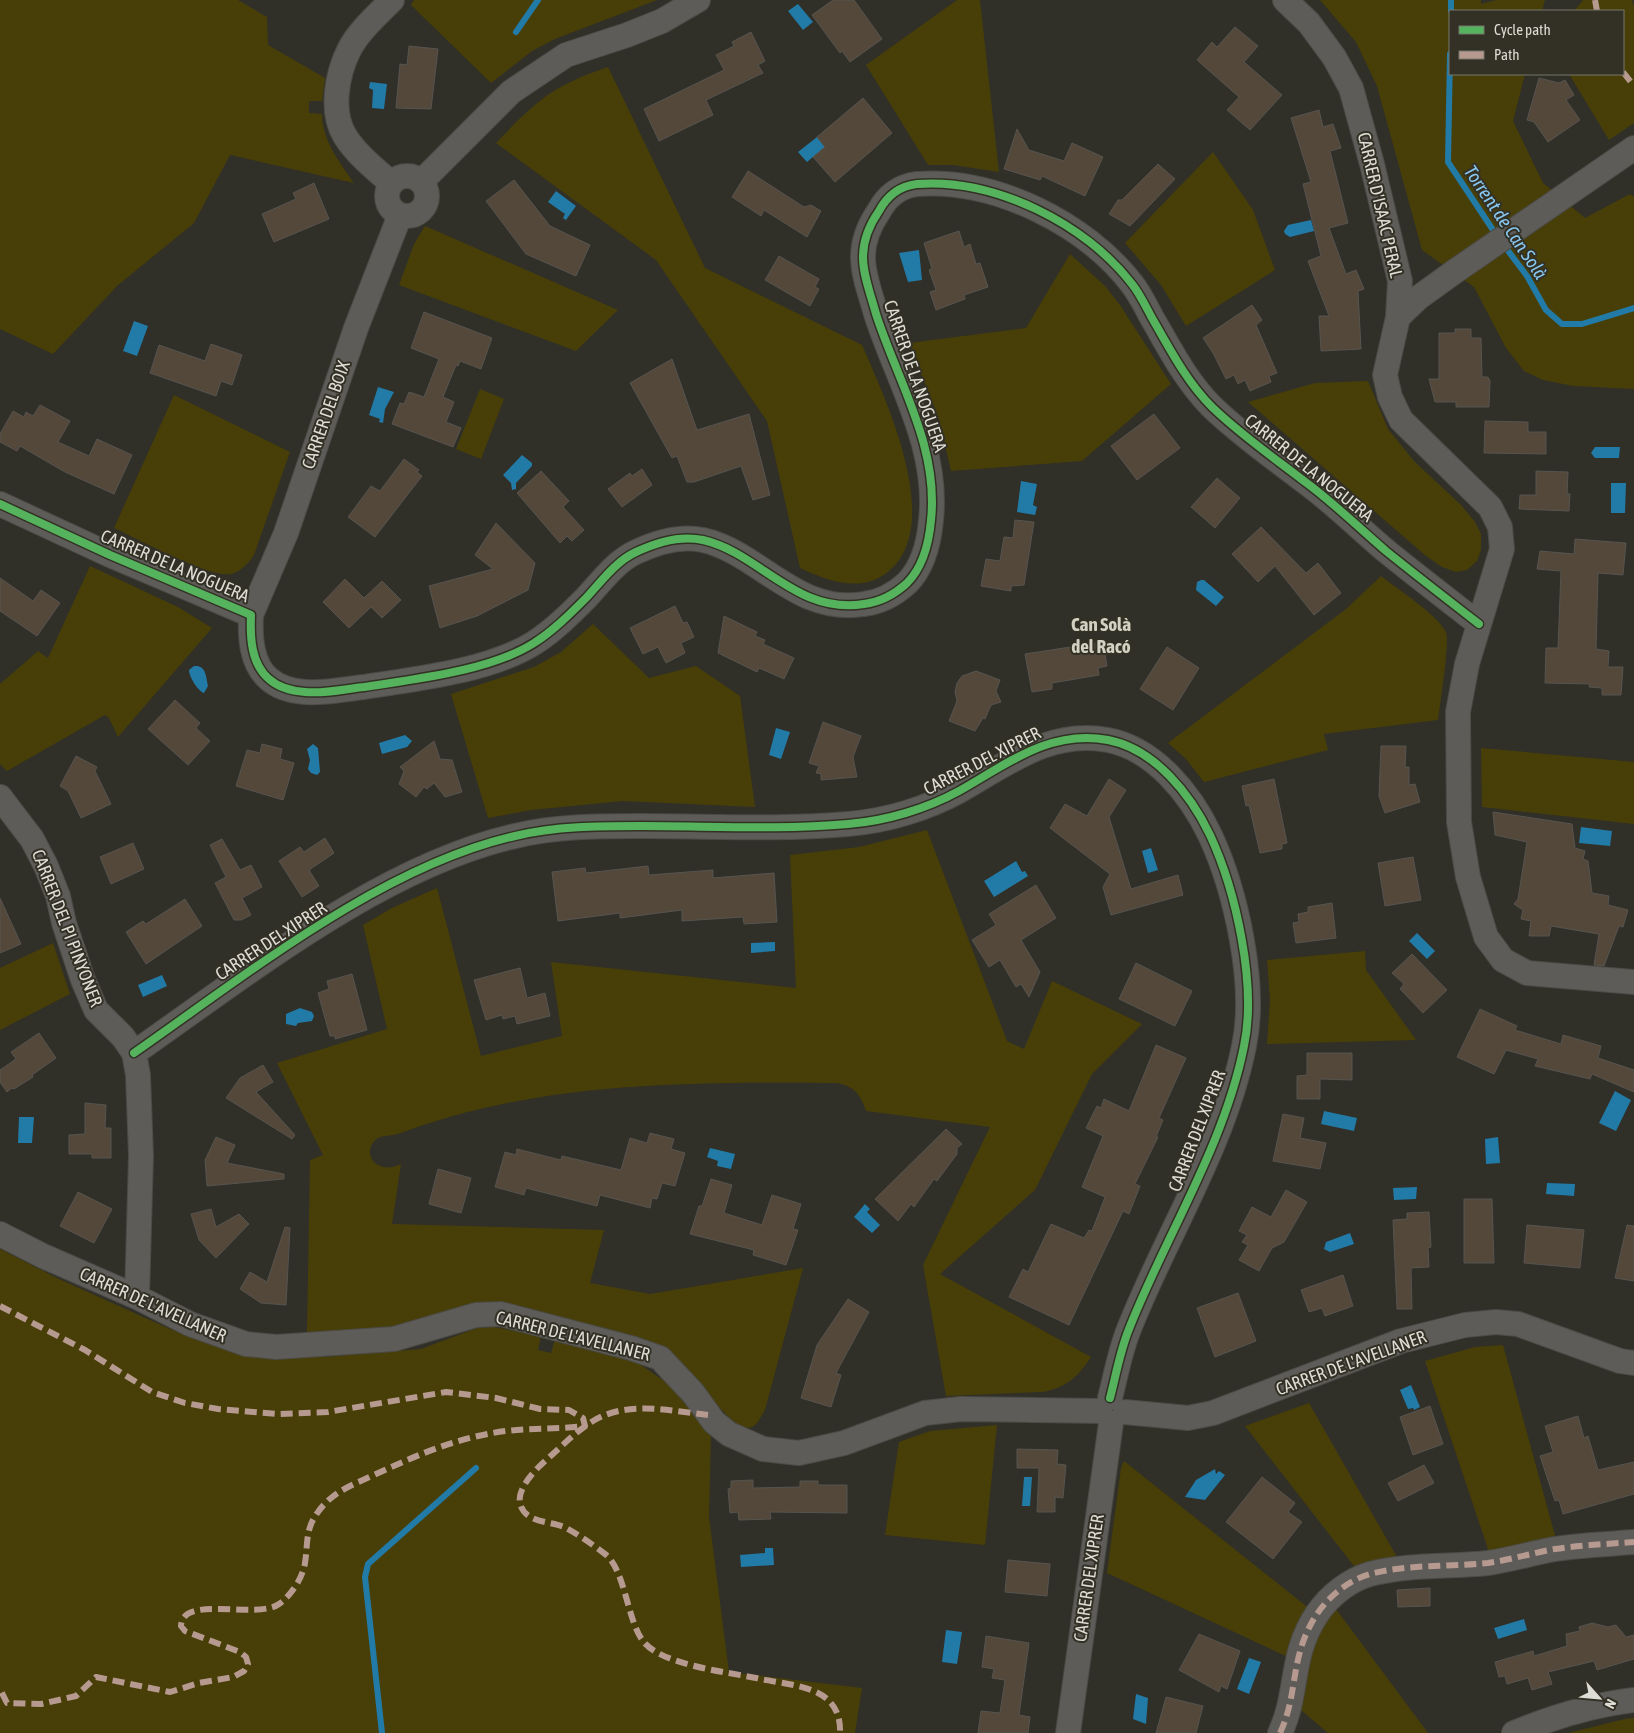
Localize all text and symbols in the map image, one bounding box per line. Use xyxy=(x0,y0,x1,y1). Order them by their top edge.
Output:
legend xyxy=(1449,10,1624,75)
text: Cycle path xyxy=(1494,21,1551,38)
text: Path xyxy=(1494,46,1520,63)
street label: CARRER D'ISAAC PERAL xyxy=(1354,130,1407,280)
water label: Torrent de Can Solà xyxy=(1460,161,1552,283)
street label: CARRER DE LA NOGUERA xyxy=(880,297,951,455)
street label: CARRER DEL BOIX xyxy=(297,357,354,472)
street label: CARRER DE LA NOGUERA xyxy=(1241,409,1378,526)
street label: CARRER DE LA NOGUERA xyxy=(98,525,253,606)
district label: Can Solà del Racó xyxy=(1071,613,1131,657)
street label: CARRER DEL XIPRER xyxy=(920,722,1044,799)
street label: CARRER DEL PI PINYONER xyxy=(28,846,107,1009)
street label: CARRER DEL XIPRER xyxy=(211,897,330,984)
street label: CARRER DEL XIPRER xyxy=(1164,1067,1229,1195)
street label: CARRER DE L'AVELLANER xyxy=(77,1263,230,1346)
street label: CARRER DE L'AVELLANER xyxy=(494,1306,652,1365)
street label: CARRER DE L'AVELLANER xyxy=(1273,1326,1429,1399)
street label: CARRER DEL XIPRER xyxy=(1069,1513,1108,1643)
north arrow xyxy=(1574,1673,1624,1723)
text: N xyxy=(1602,1697,1620,1711)

